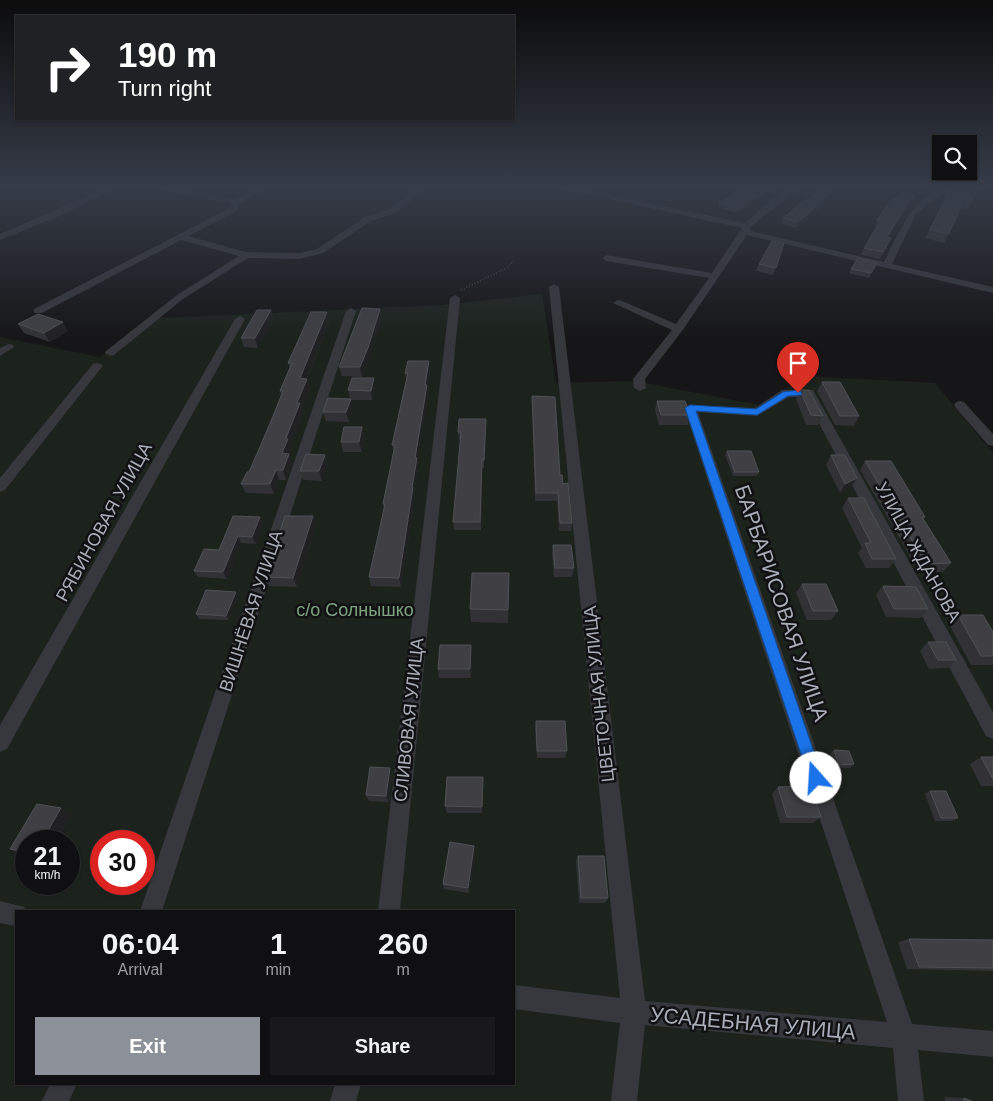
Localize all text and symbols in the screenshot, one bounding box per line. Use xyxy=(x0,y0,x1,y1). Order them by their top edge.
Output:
icon: right xyxy=(35,35,100,100)
text: 190 m xyxy=(118,35,217,74)
text: Turn right xyxy=(118,76,211,101)
map controls xyxy=(932,135,977,180)
button: search xyxy=(932,135,977,180)
pin xyxy=(777,342,819,393)
icon: arrive xyxy=(784,349,812,377)
street label: РЯБИНОВАЯ УЛИЦА xyxy=(52,439,156,605)
street label: УЛИЦА ЖДАНОВА xyxy=(871,478,965,626)
street label: БАРБАРИСОВАЯ УЛИЦА xyxy=(731,482,833,724)
street label: ВИШНЁВАЯ УЛИЦА xyxy=(215,528,287,694)
park label: с/о Солнышко xyxy=(296,600,414,620)
street label: ЦВЕТОЧНАЯ УЛИЦА xyxy=(580,605,618,783)
street label: СЛИВОВАЯ УЛИЦА xyxy=(390,637,428,803)
position arrow xyxy=(789,751,841,803)
speed limit sign: 30 xyxy=(90,830,155,895)
text: 21 xyxy=(34,842,61,870)
text: km/h xyxy=(34,868,61,882)
text: 06:04 xyxy=(102,927,179,960)
text: 1 xyxy=(270,927,287,960)
text: 260 xyxy=(378,927,428,960)
text: Arrival xyxy=(118,961,163,978)
text: min xyxy=(265,961,291,978)
text: m xyxy=(396,961,410,978)
street label: УСАДЕБНАЯ УЛИЦА xyxy=(649,1003,857,1043)
button: Exit xyxy=(35,1017,260,1075)
button: Share xyxy=(270,1017,495,1075)

